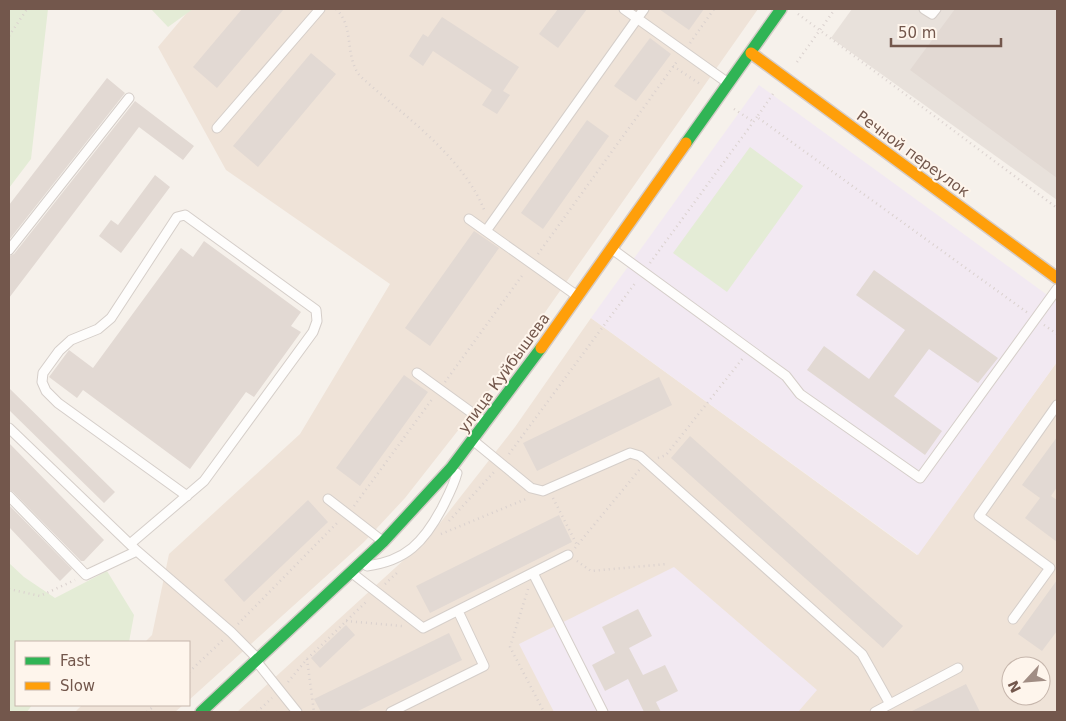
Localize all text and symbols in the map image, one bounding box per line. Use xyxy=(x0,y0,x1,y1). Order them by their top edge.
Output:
scale bar xyxy=(891,15,1001,47)
text: 50 m xyxy=(898,24,936,42)
street label: Речной переулок xyxy=(853,107,973,201)
street label: улица Куйбышева xyxy=(454,310,554,436)
legend xyxy=(15,641,190,706)
text: Fast xyxy=(60,652,90,670)
north arrow xyxy=(1001,656,1051,706)
text: Slow xyxy=(60,677,95,695)
text: N xyxy=(1005,678,1024,695)

